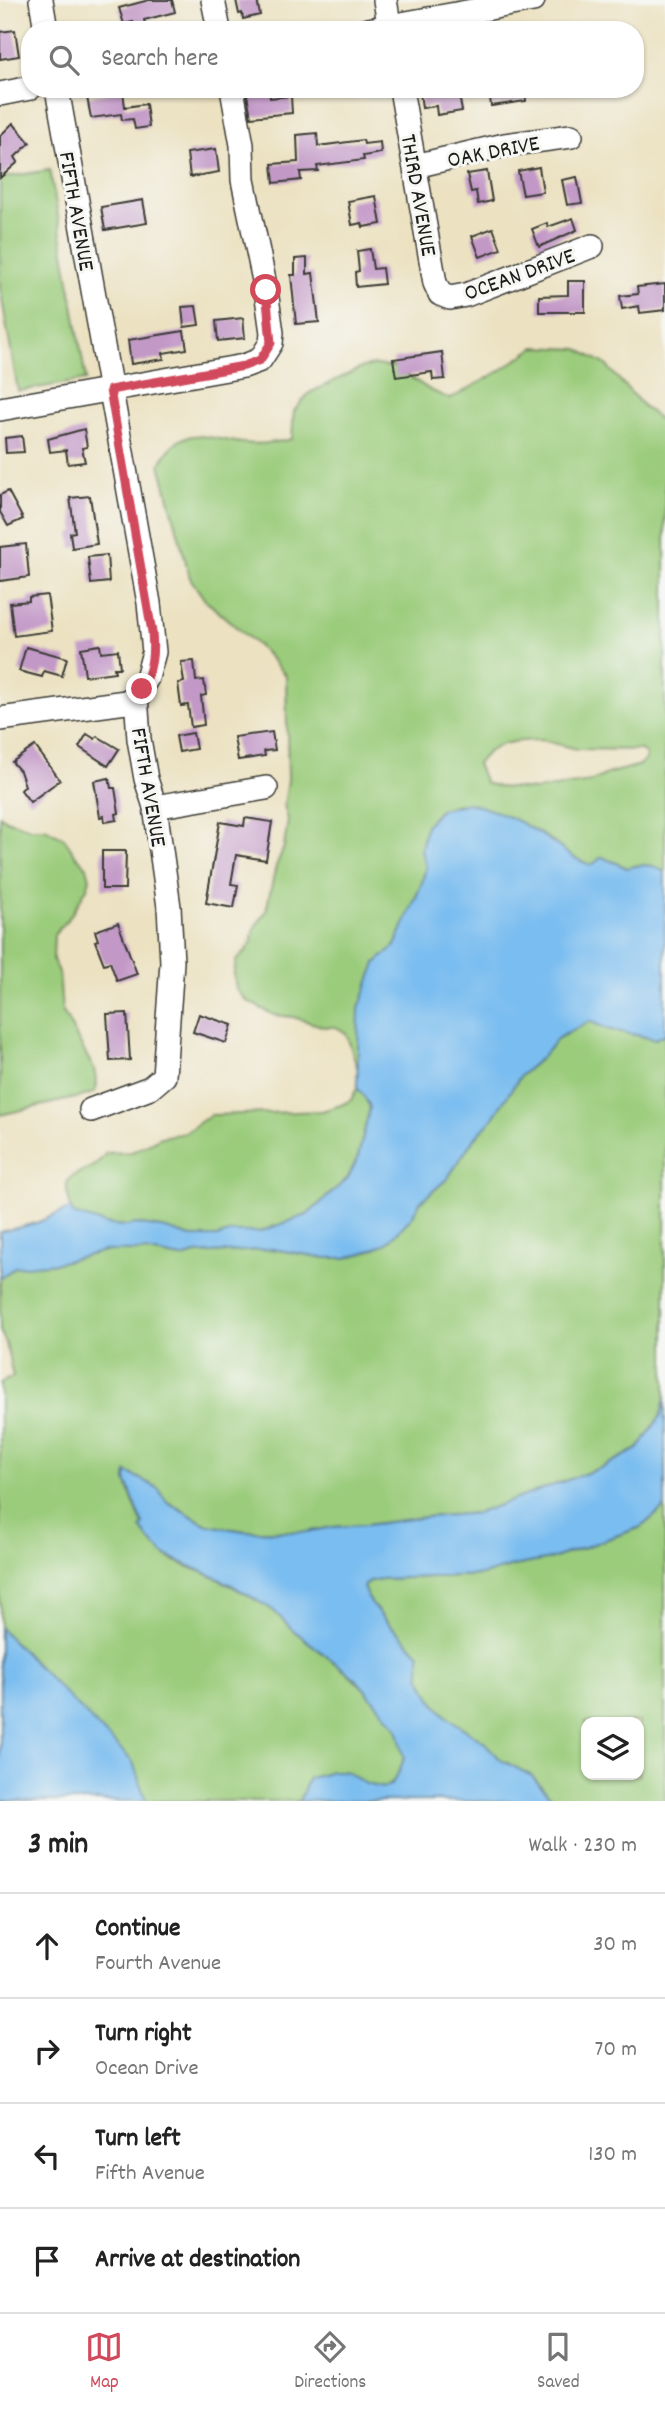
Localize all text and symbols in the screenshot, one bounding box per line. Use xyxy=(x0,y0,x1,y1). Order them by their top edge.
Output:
search box xyxy=(21,21,644,98)
icon: search xyxy=(45,41,83,79)
text: Search here xyxy=(101,41,219,78)
street label: OAK DRIVE xyxy=(445,128,543,179)
street label: THIRD AVENUE xyxy=(390,132,444,260)
street label: FIFTH AVENUE xyxy=(48,149,101,275)
street label: OCEAN DRIVE xyxy=(460,241,581,312)
route start xyxy=(250,274,281,305)
route end xyxy=(126,673,157,704)
street label: FIFTH AVENUE xyxy=(120,725,173,851)
map controls xyxy=(581,1717,644,1780)
button: layers xyxy=(581,1717,644,1780)
text: 3 min xyxy=(28,1825,88,1868)
text: Walk · 230 m xyxy=(528,1830,637,1863)
text: Continue xyxy=(95,1911,180,1948)
icon: ahead xyxy=(28,1927,66,1965)
text: 30 m xyxy=(593,1929,637,1962)
text: Fourth Avenue xyxy=(95,1948,221,1981)
text: Turn right xyxy=(95,2016,192,2053)
icon: right xyxy=(28,2032,66,2070)
text: 70 m xyxy=(595,2034,637,2067)
text: Ocean Drive xyxy=(95,2053,199,2086)
text: Turn left xyxy=(95,2121,181,2158)
icon: left xyxy=(28,2137,66,2175)
text: 130 m xyxy=(588,2139,637,2172)
text: Fifth Avenue xyxy=(95,2158,205,2191)
icon: arrive xyxy=(28,2242,66,2280)
text: Arrive at destination xyxy=(95,2242,300,2279)
tab: Map xyxy=(85,2328,123,2397)
tab: Directions xyxy=(294,2328,366,2397)
tab: Saved xyxy=(537,2328,580,2397)

